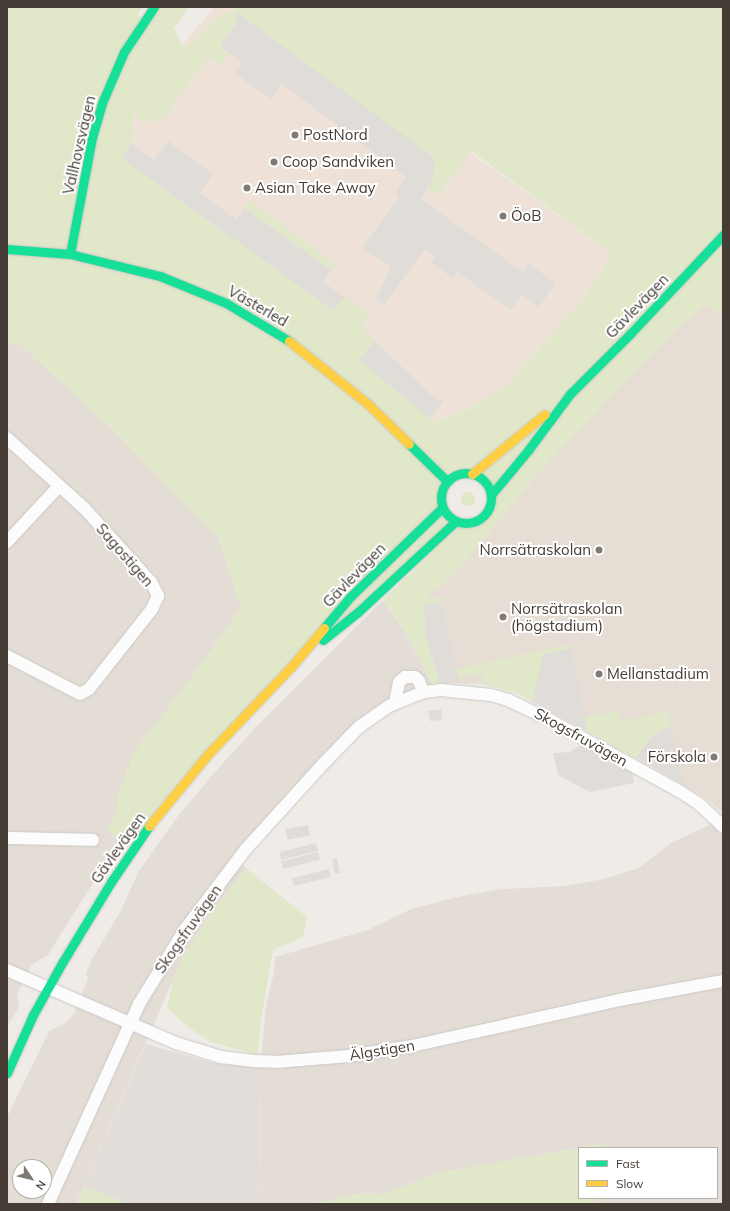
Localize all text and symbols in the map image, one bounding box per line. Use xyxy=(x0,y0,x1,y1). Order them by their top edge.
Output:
street label: Vallhovsvägen xyxy=(59,94,99,196)
place label: PostNord xyxy=(303,126,368,144)
marker: PostNord xyxy=(290,130,300,140)
place label: Coop Sandviken xyxy=(282,153,394,171)
marker: Coop Sandviken xyxy=(269,157,279,167)
place label: Asian Take Away xyxy=(255,179,376,197)
marker: Asian Take Away xyxy=(242,183,252,193)
place label: ÖoB xyxy=(511,207,541,225)
marker: ÖoB xyxy=(498,211,508,221)
street label: Gävlevägen xyxy=(602,270,672,342)
street label: Västerled xyxy=(225,282,291,330)
street label: Sagostigen xyxy=(93,520,157,590)
street label: Gävlevägen xyxy=(319,539,389,611)
place label: Norrsätraskolan xyxy=(479,541,591,559)
marker: Norrsätraskolan xyxy=(594,545,604,555)
place label: Norrsätraskolan (högstadium) xyxy=(511,599,623,634)
marker: Norrsätraskolan (högstadium) xyxy=(498,612,508,622)
place label: Mellanstadium xyxy=(607,665,709,683)
marker: Mellanstadium xyxy=(594,669,604,679)
street label: Skogsfruvägen xyxy=(531,704,631,770)
place label: Förskola xyxy=(648,748,706,766)
marker: Förskola xyxy=(709,752,719,762)
street label: Gävlevägen xyxy=(87,809,149,887)
street label: Skogsfruvägen xyxy=(151,881,225,977)
street label: Älgstigen xyxy=(348,1036,416,1064)
legend xyxy=(578,1147,718,1199)
text: Fast xyxy=(616,1156,640,1171)
north arrow xyxy=(12,1159,52,1199)
text: Slow xyxy=(616,1176,644,1191)
text: N xyxy=(33,1178,49,1193)

